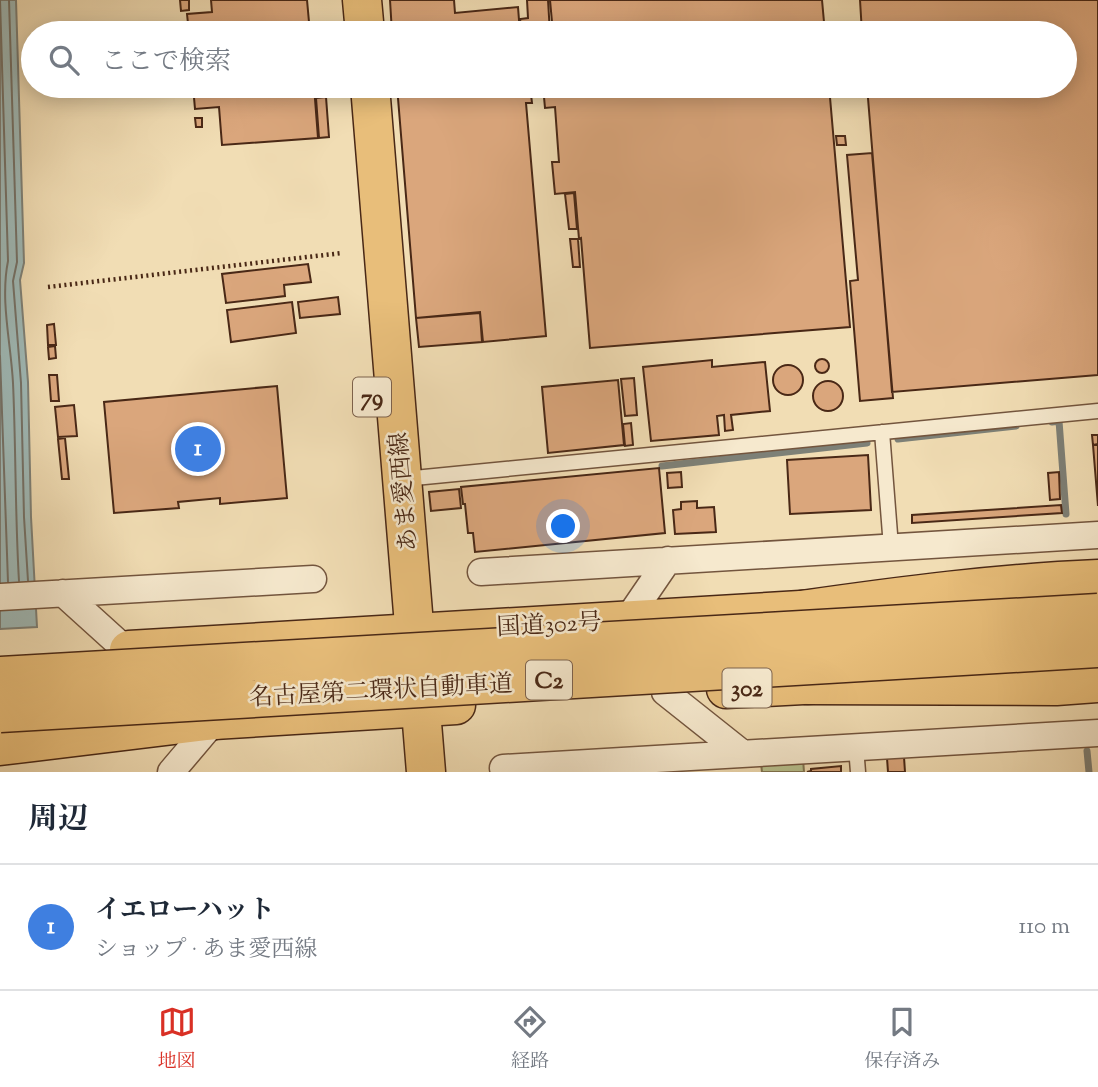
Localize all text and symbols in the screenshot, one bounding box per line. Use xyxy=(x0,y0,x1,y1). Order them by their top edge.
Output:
search box xyxy=(21,21,1077,98)
icon: search xyxy=(45,41,83,79)
text: ここで検索 xyxy=(101,44,231,81)
road number: 79 xyxy=(353,378,391,416)
pin: 1 xyxy=(175,423,221,475)
street label: あま愛西線 xyxy=(383,431,427,553)
your location xyxy=(546,509,580,543)
street label: 国道302号 xyxy=(496,606,603,646)
road number: C2 xyxy=(526,660,572,700)
street label: 名古屋第二環状自動車道 xyxy=(248,668,514,716)
road number: 302 xyxy=(722,668,772,708)
text: 周辺 xyxy=(28,799,88,842)
text: イエローハット xyxy=(95,893,275,930)
text: 1 xyxy=(47,911,55,944)
text: 110 m xyxy=(1019,911,1070,944)
text: ショップ · あま愛西線 xyxy=(95,934,317,967)
tab: 地図 xyxy=(158,1003,196,1076)
tab: 経路 xyxy=(511,1003,549,1076)
tab: 保存済み xyxy=(864,1003,940,1076)

